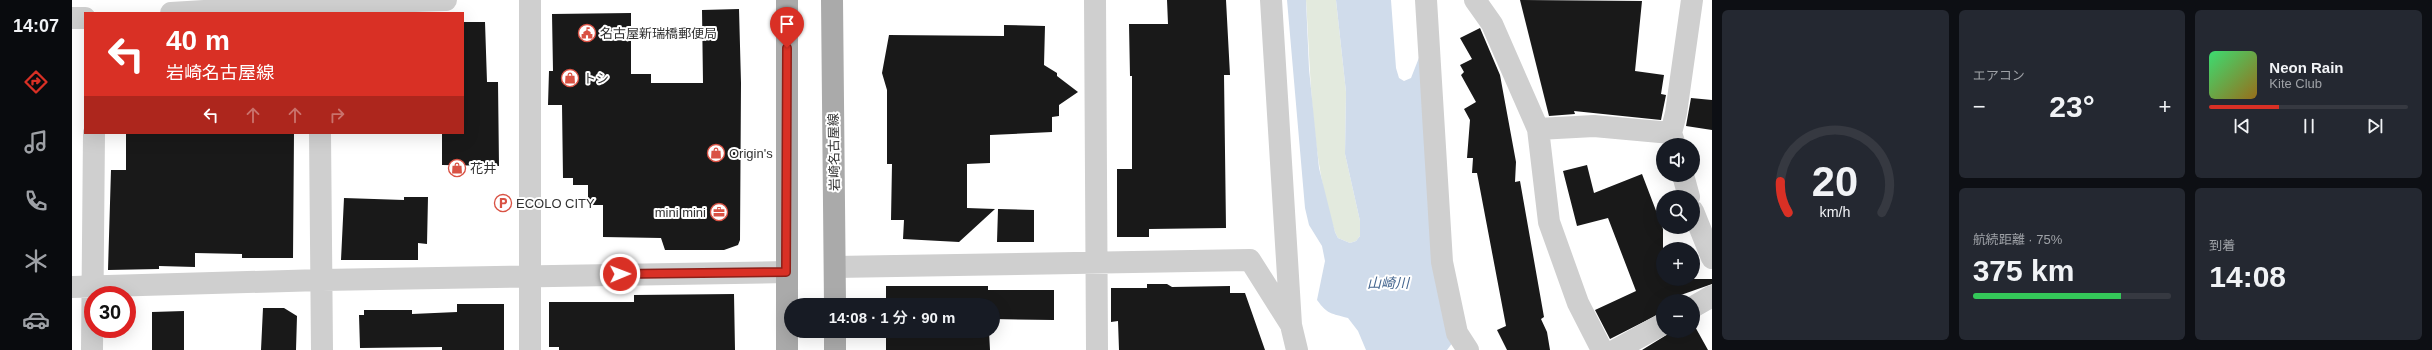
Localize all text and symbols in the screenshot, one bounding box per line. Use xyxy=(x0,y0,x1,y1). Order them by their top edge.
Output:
pin xyxy=(770,7.0,804,48)
icon: arrive xyxy=(776,13,798,35)
text: 14:07 xyxy=(13,16,59,36)
public building icon: 名古屋新瑞橋郵便局 xyxy=(577,23,597,43)
text: 40 m xyxy=(166,25,230,56)
place label: 名古屋新瑞橋郵便局 xyxy=(600,26,717,41)
icon: left xyxy=(100,28,152,80)
text: Neon Rain xyxy=(2269,59,2344,76)
text: 岩崎名古屋線 xyxy=(166,63,274,83)
icon: directions xyxy=(22,68,50,96)
shop icon: トシ xyxy=(560,68,580,88)
text: エアコン xyxy=(1973,68,2025,83)
place label: トシ xyxy=(583,71,609,86)
text: Kite Club xyxy=(2269,76,2322,91)
text: 23° xyxy=(2049,90,2095,123)
text: − xyxy=(1973,94,1986,119)
text: + xyxy=(2158,94,2171,119)
icon: left xyxy=(200,104,222,126)
icon: ahead xyxy=(242,104,264,126)
icon: ahead xyxy=(284,104,306,126)
icon: right xyxy=(326,104,348,126)
street label: 岩崎名古屋線 xyxy=(826,113,842,191)
icon: previous xyxy=(2231,115,2253,137)
icon: pause xyxy=(2298,115,2320,137)
icon: next xyxy=(2364,115,2386,137)
icon: music xyxy=(22,128,50,156)
map controls xyxy=(1656,138,1700,338)
button: sound xyxy=(1656,138,1700,182)
shop icon: Origin's xyxy=(706,143,726,163)
place label: Origin's xyxy=(729,146,773,161)
shop icon: 花井 xyxy=(447,158,467,178)
text: 20 xyxy=(1812,158,1858,205)
place label: 花井 xyxy=(470,161,496,176)
icon: phone xyxy=(22,187,50,215)
button: search xyxy=(1656,190,1700,234)
parking icon: ECOLO CITY xyxy=(493,193,513,213)
place label: ECOLO CITY xyxy=(516,196,595,211)
office icon: mini mini xyxy=(709,202,729,222)
text: km/h xyxy=(1820,204,1851,220)
place label: mini mini xyxy=(655,205,706,220)
text: 航続距離 · 75% xyxy=(1973,232,2062,247)
text: 到着 xyxy=(2209,238,2235,253)
button: + xyxy=(1656,242,1700,286)
icon: climate xyxy=(22,247,50,275)
position arrow xyxy=(599,253,641,295)
text: 375 km xyxy=(1973,254,2074,287)
text: 14:08 xyxy=(2209,260,2286,293)
water label: 山崎川 xyxy=(1367,275,1411,291)
speed limit sign: 30 xyxy=(84,286,136,338)
button: − xyxy=(1656,294,1700,338)
icon: car xyxy=(22,306,50,334)
text: 14:08 · 1 分 · 90 m xyxy=(829,309,955,326)

